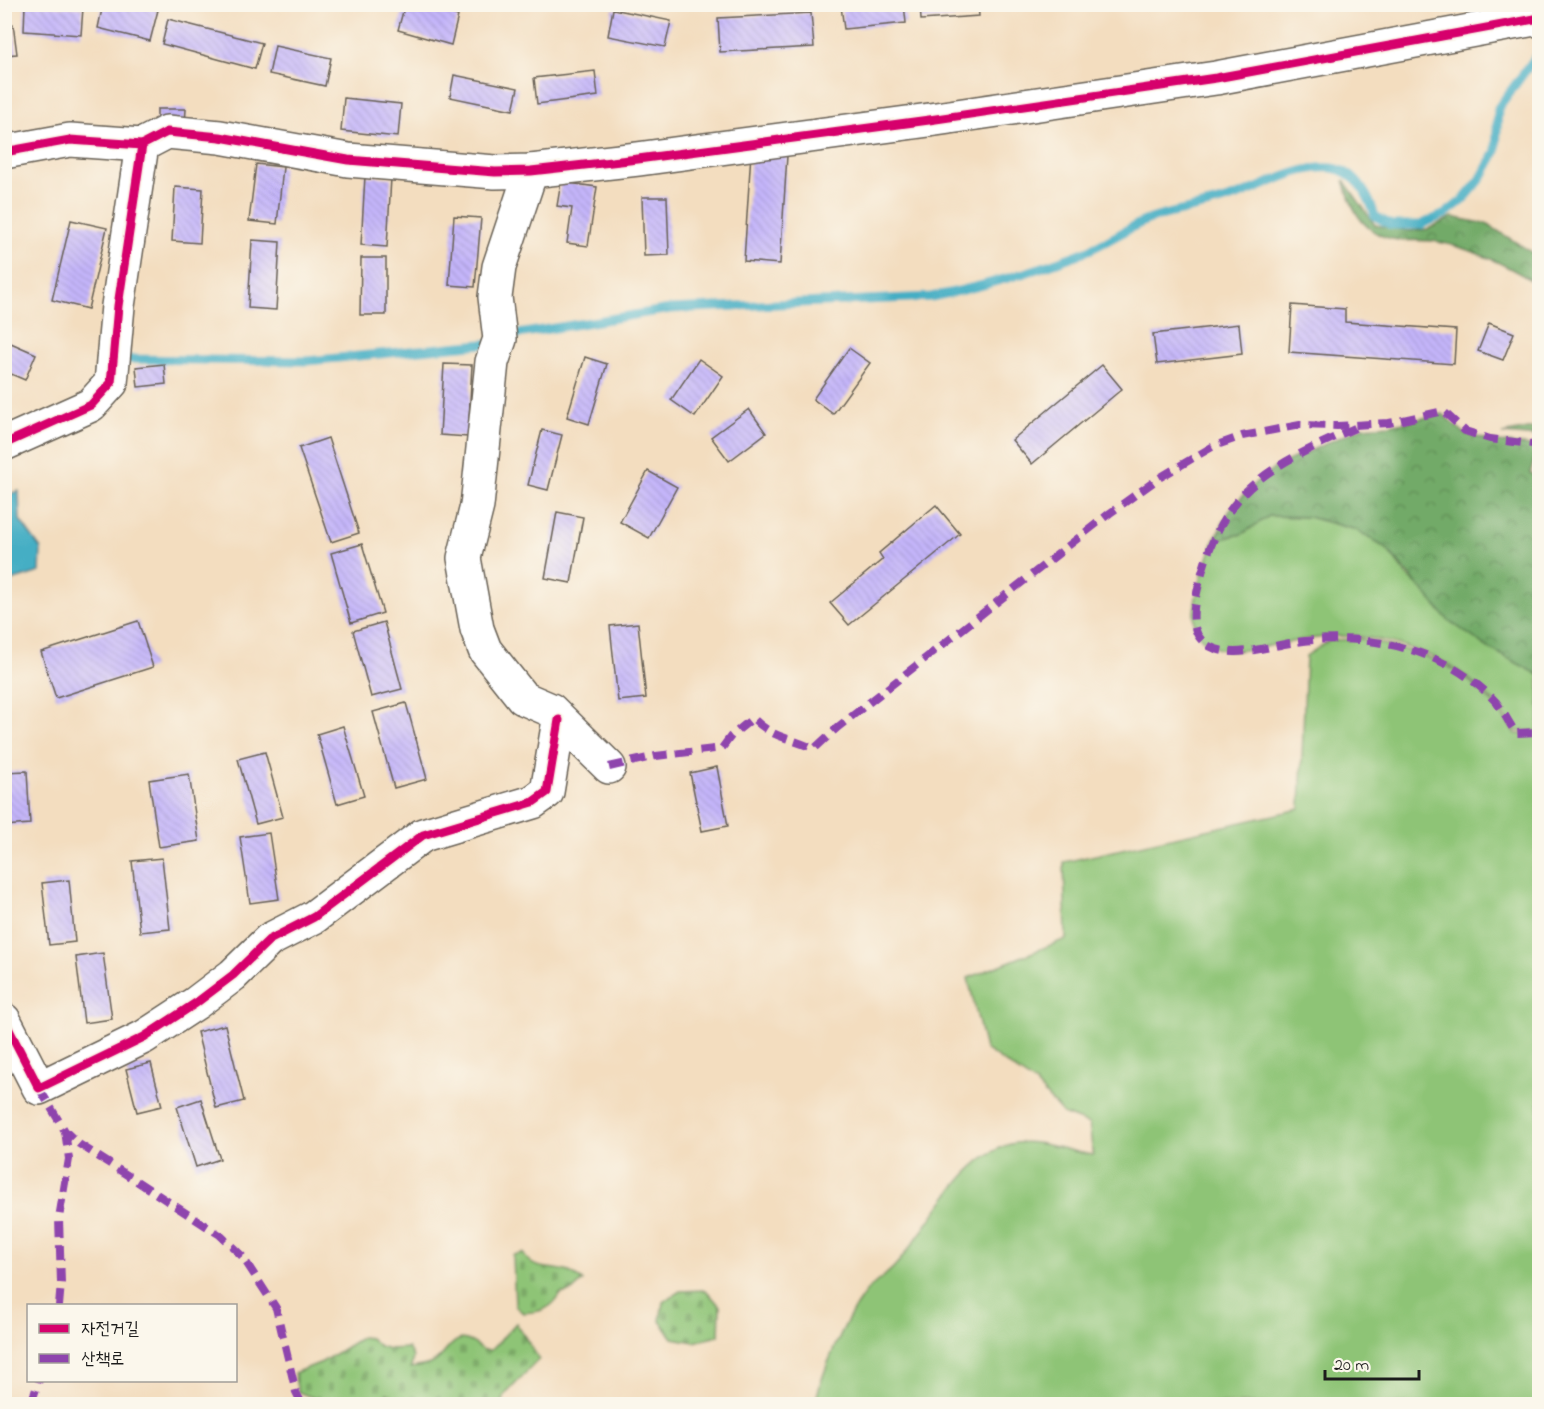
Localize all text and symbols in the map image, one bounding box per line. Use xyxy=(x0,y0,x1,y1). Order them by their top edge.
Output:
legend xyxy=(27,1304,237,1382)
text: 자전거길 xyxy=(81,1317,139,1343)
scale bar xyxy=(1325,1343,1420,1381)
text: 산책로 xyxy=(81,1347,124,1373)
text: 20 m xyxy=(1334,1353,1369,1379)

